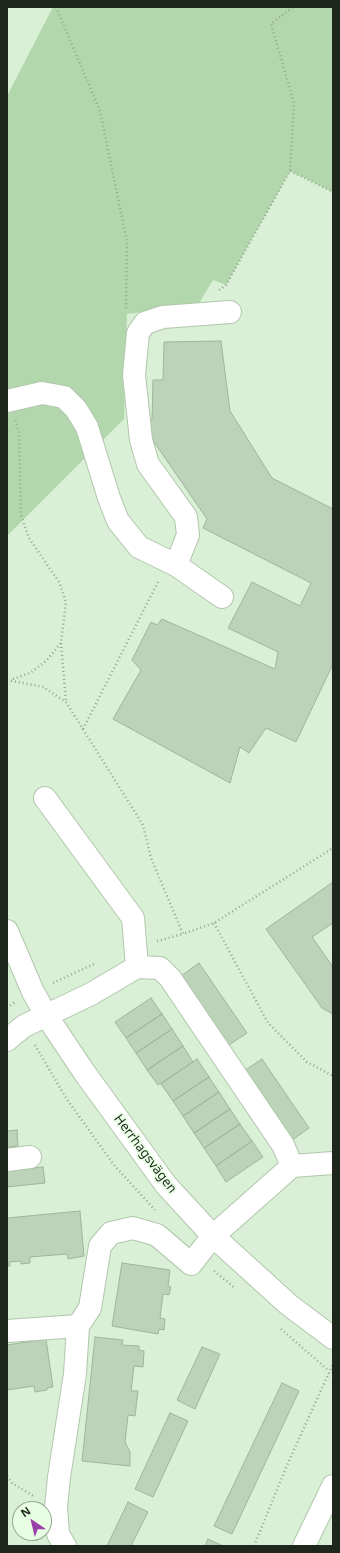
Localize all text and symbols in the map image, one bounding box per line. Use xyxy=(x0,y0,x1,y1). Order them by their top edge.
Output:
street label: Herrhagsvägen xyxy=(110,1112,180,1196)
north arrow xyxy=(12,1501,52,1541)
text: N xyxy=(17,1503,33,1520)

